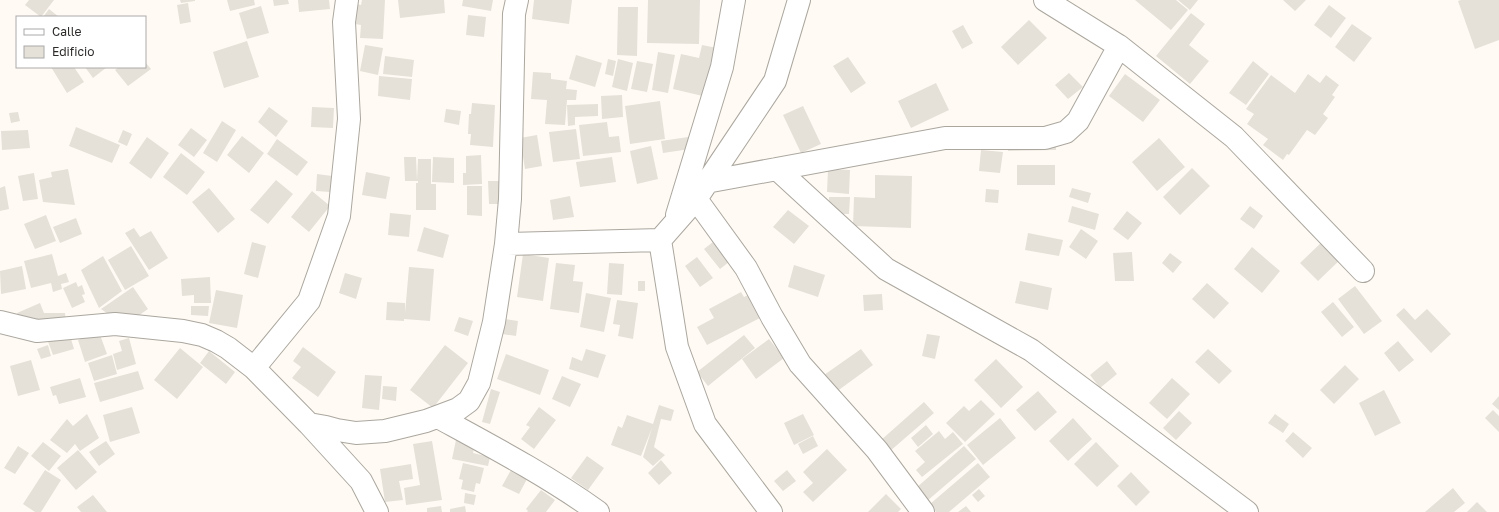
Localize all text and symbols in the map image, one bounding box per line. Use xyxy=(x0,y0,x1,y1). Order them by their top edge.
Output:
legend xyxy=(16,16,146,68)
text: Calle xyxy=(52,24,82,39)
text: Edificio xyxy=(52,44,94,59)

